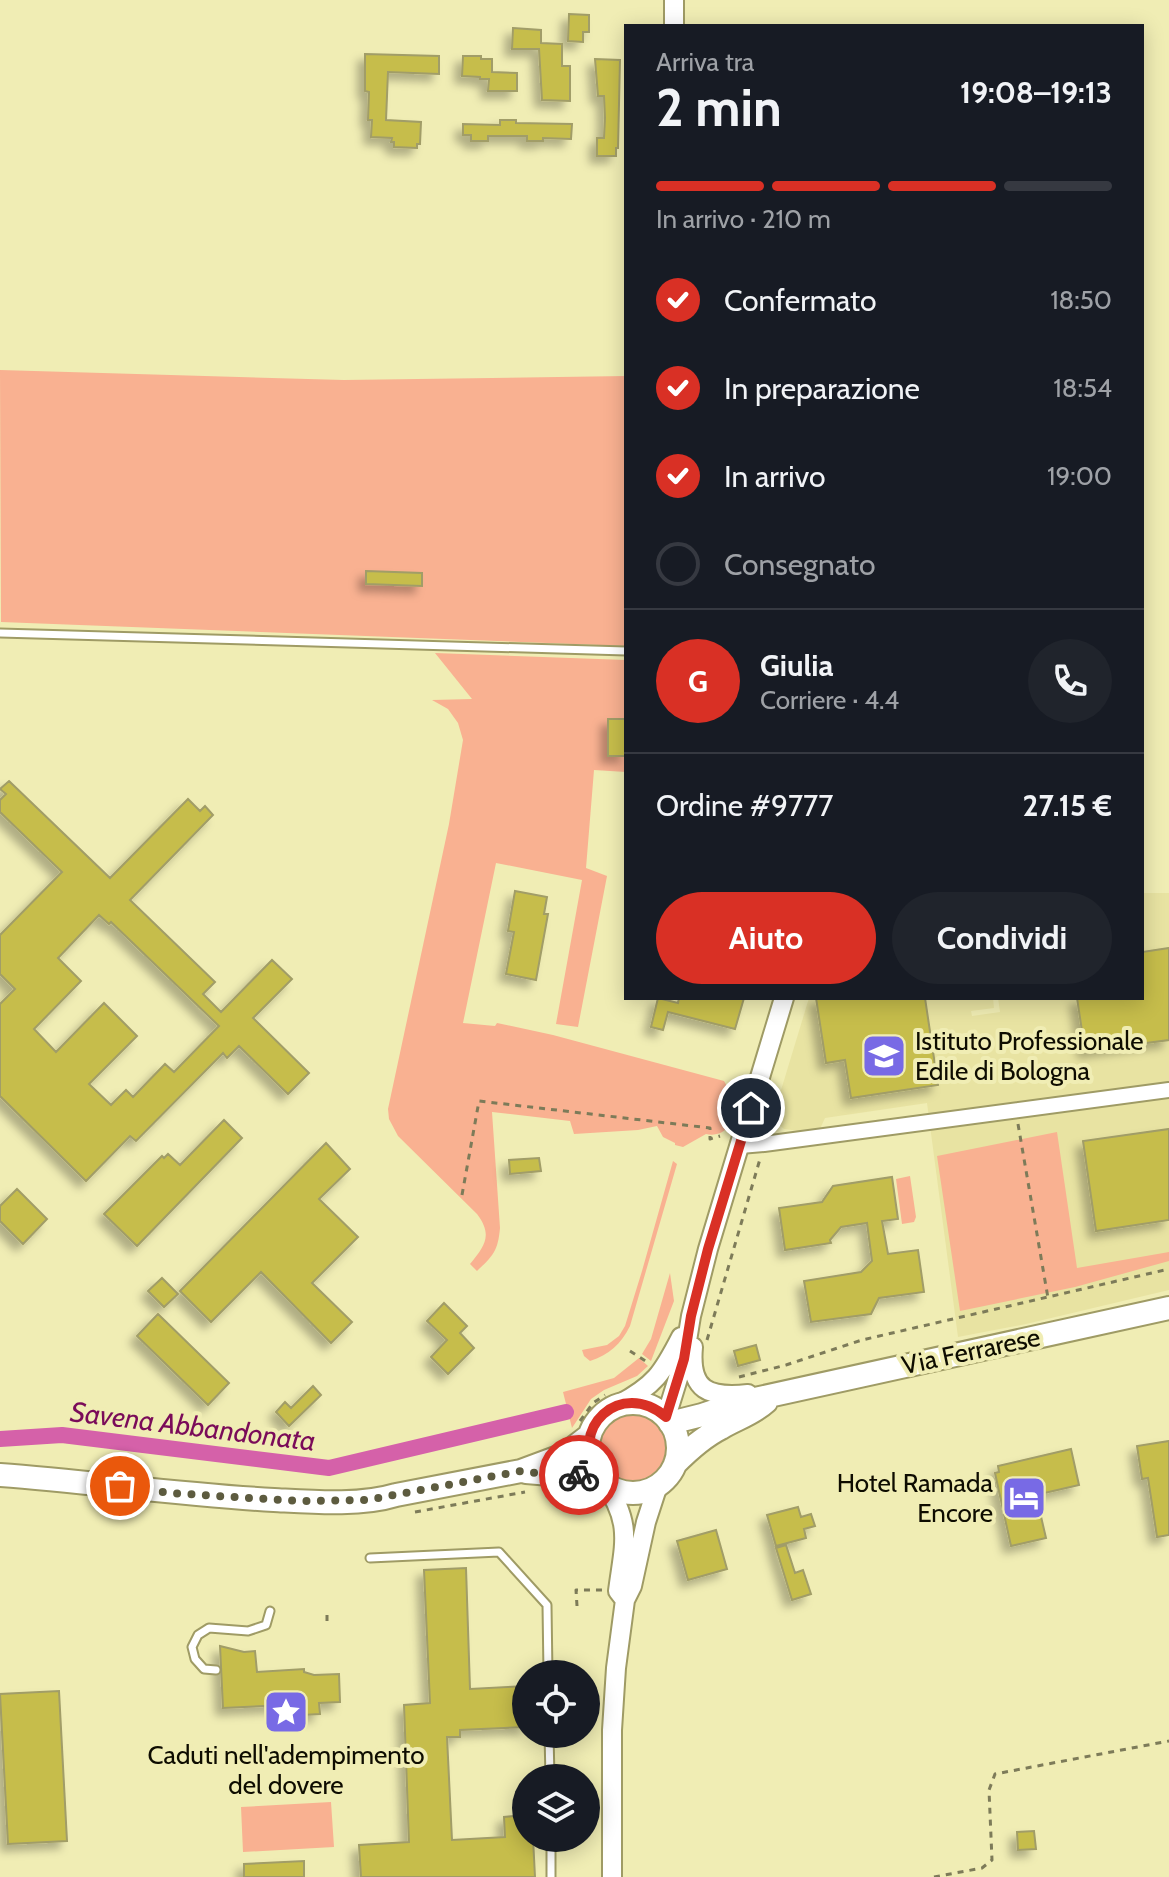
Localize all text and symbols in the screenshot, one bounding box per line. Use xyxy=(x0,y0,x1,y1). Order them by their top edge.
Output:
text: Arriva tra xyxy=(656,46,754,78)
text: 19:08–19:13 xyxy=(960,74,1112,111)
text: 2 min xyxy=(656,76,782,139)
text: In arrivo · 210 m xyxy=(656,203,831,235)
icon: check xyxy=(656,278,700,322)
text: Confermato xyxy=(724,282,877,319)
text: 18:50 xyxy=(1050,284,1112,316)
icon: check xyxy=(656,366,700,410)
text: In preparazione xyxy=(724,370,920,407)
text: 18:54 xyxy=(1053,372,1112,404)
icon: check xyxy=(656,454,700,498)
text: In arrivo xyxy=(724,458,826,495)
text: 19:00 xyxy=(1047,460,1112,492)
text: Consegnato xyxy=(724,546,875,583)
button: phone xyxy=(1028,639,1112,723)
text: Giulia xyxy=(760,647,834,684)
text: G xyxy=(688,663,708,700)
text: Corriere · 4.4 xyxy=(760,684,899,716)
text: Ordine #9777 xyxy=(656,787,833,824)
text: 27.15 € xyxy=(1023,787,1112,824)
button: Aiuto xyxy=(656,892,876,984)
button: Condividi xyxy=(892,892,1112,984)
place label: Istituto Professionale Edile di Bologna xyxy=(915,1025,1144,1087)
school or university icon: Istituto Professionale Edile di Bologna xyxy=(860,1032,908,1080)
pin xyxy=(717,1074,785,1142)
icon: home xyxy=(729,1086,773,1130)
street label: Via Ferrarese xyxy=(899,1321,1043,1381)
water label: Savena Abbandonata xyxy=(68,1394,318,1458)
courier xyxy=(539,1435,619,1515)
pin xyxy=(86,1452,154,1520)
icon: bike xyxy=(557,1453,601,1497)
icon: bag xyxy=(98,1464,142,1508)
place label: Hotel Ramada Encore xyxy=(837,1467,994,1529)
hotel icon: Hotel Ramada Encore xyxy=(1000,1474,1048,1522)
map controls xyxy=(512,1660,600,1852)
button: locate xyxy=(512,1660,600,1748)
place icon: Caduti nell'adempimento del dovere xyxy=(262,1688,310,1736)
place label: Caduti nell'adempimento del dovere xyxy=(147,1739,425,1801)
button: layers xyxy=(512,1764,600,1852)

